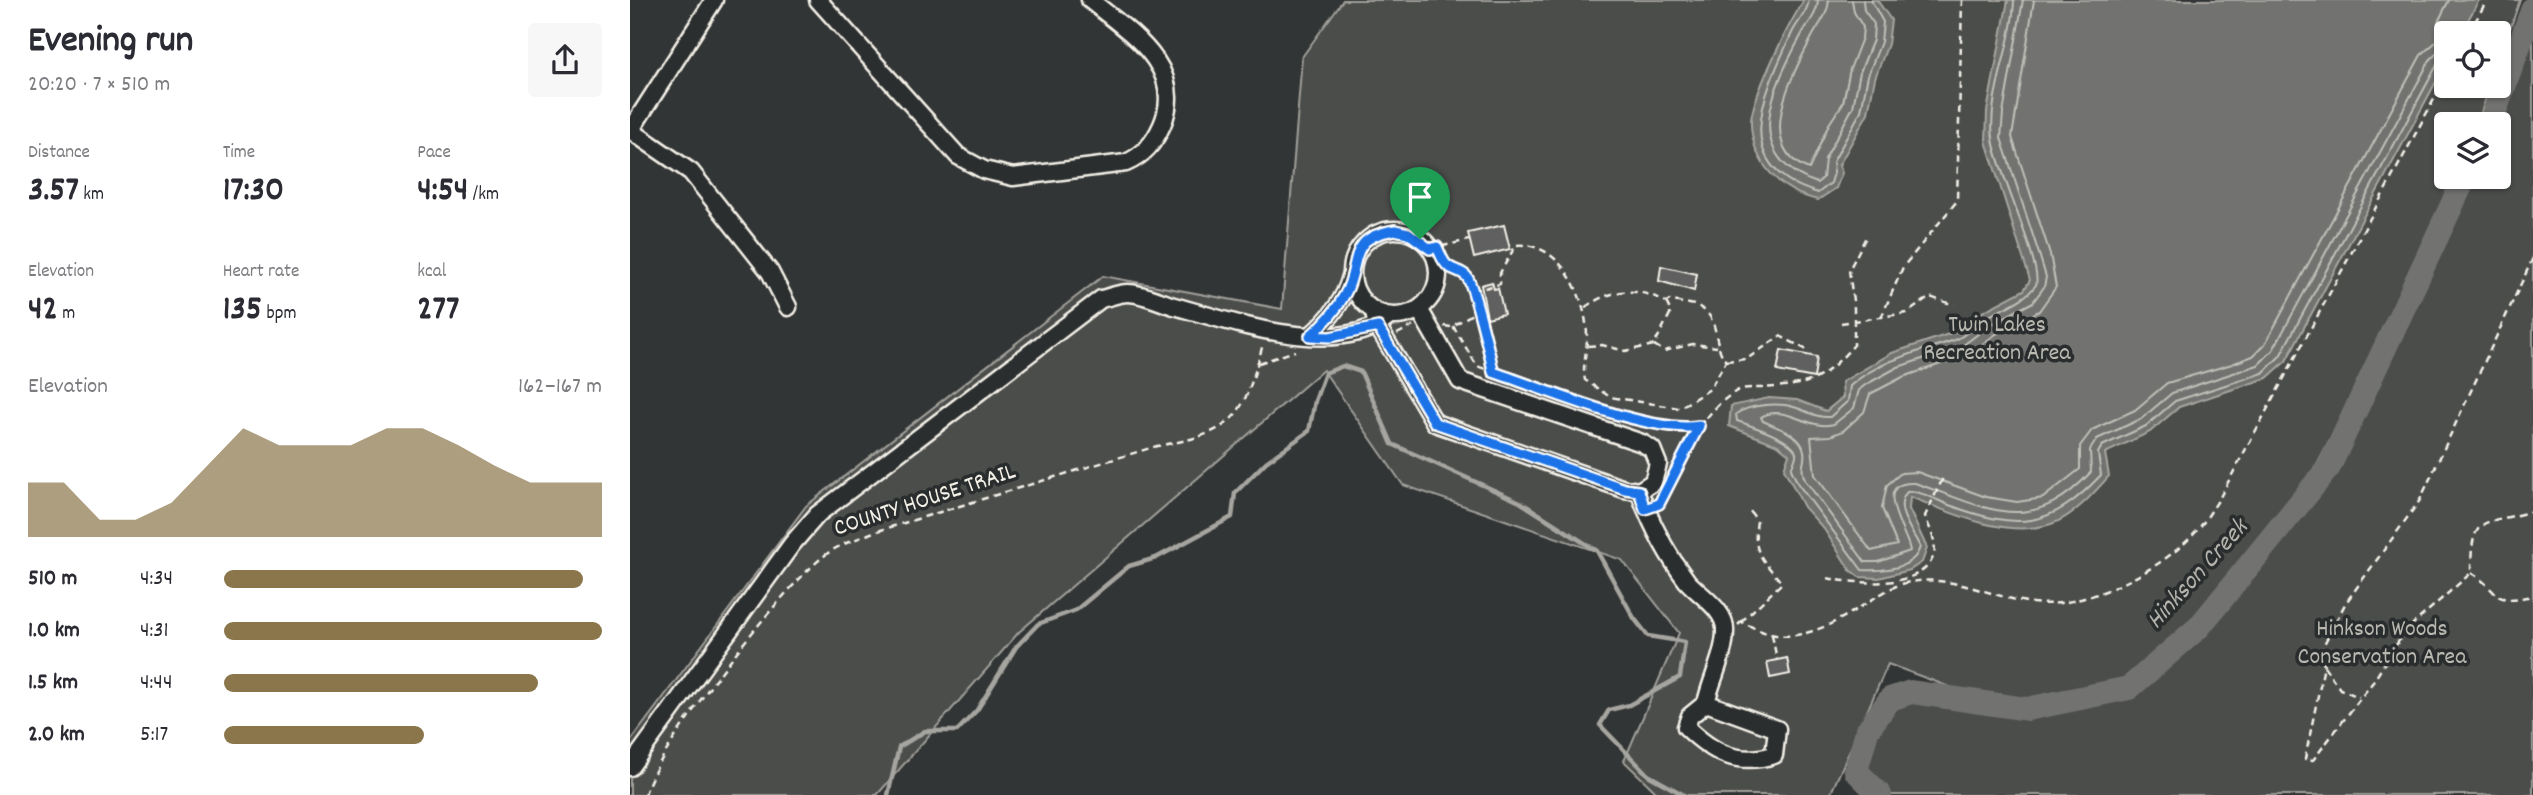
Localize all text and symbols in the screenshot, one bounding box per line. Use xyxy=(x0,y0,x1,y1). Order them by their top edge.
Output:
text: Evening run xyxy=(28,15,193,70)
map controls xyxy=(2434,21,2511,189)
button: locate xyxy=(2434,21,2511,98)
button: share xyxy=(528,23,602,97)
text: 20:20 · 7 × 510 m xyxy=(28,69,170,102)
button: layers xyxy=(2434,112,2511,189)
text: Distance xyxy=(28,140,90,167)
text: Time xyxy=(223,140,255,167)
text: Pace xyxy=(417,140,451,167)
text: 3.57 xyxy=(28,167,79,217)
text: 17:30 xyxy=(223,167,284,217)
text: 4:54 xyxy=(417,167,468,217)
pin xyxy=(1390,167,1450,239)
icon: arrive xyxy=(1401,178,1439,216)
text: km xyxy=(79,182,104,209)
text: /km xyxy=(468,182,499,209)
text: Elevation xyxy=(28,259,94,286)
text: Heart rate xyxy=(223,259,299,286)
text: kcal xyxy=(417,259,446,286)
text: 42 xyxy=(28,286,58,336)
text: 135 xyxy=(223,286,262,336)
text: 277 xyxy=(417,286,459,336)
text: m xyxy=(58,301,75,328)
text: bpm xyxy=(262,301,296,328)
park label: Twin Lakes Recreation Area xyxy=(1924,309,2071,371)
text: Elevation xyxy=(28,371,108,404)
text: 162–167 m xyxy=(518,371,602,404)
street label: COUNTY HOUSE TRAIL xyxy=(830,456,1020,546)
water label: Hinkson Creek xyxy=(2138,510,2259,638)
text: 510 m xyxy=(28,563,77,596)
text: 4:34 xyxy=(140,563,173,596)
park label: Hinkson Woods Conservation Area xyxy=(2298,613,2467,675)
text: 1.0 km xyxy=(28,615,80,648)
text: 4:31 xyxy=(140,615,169,648)
text: 1.5 km xyxy=(28,667,78,700)
text: 4:44 xyxy=(140,667,172,700)
text: 2.0 km xyxy=(28,719,85,752)
text: 5:17 xyxy=(140,719,168,752)

